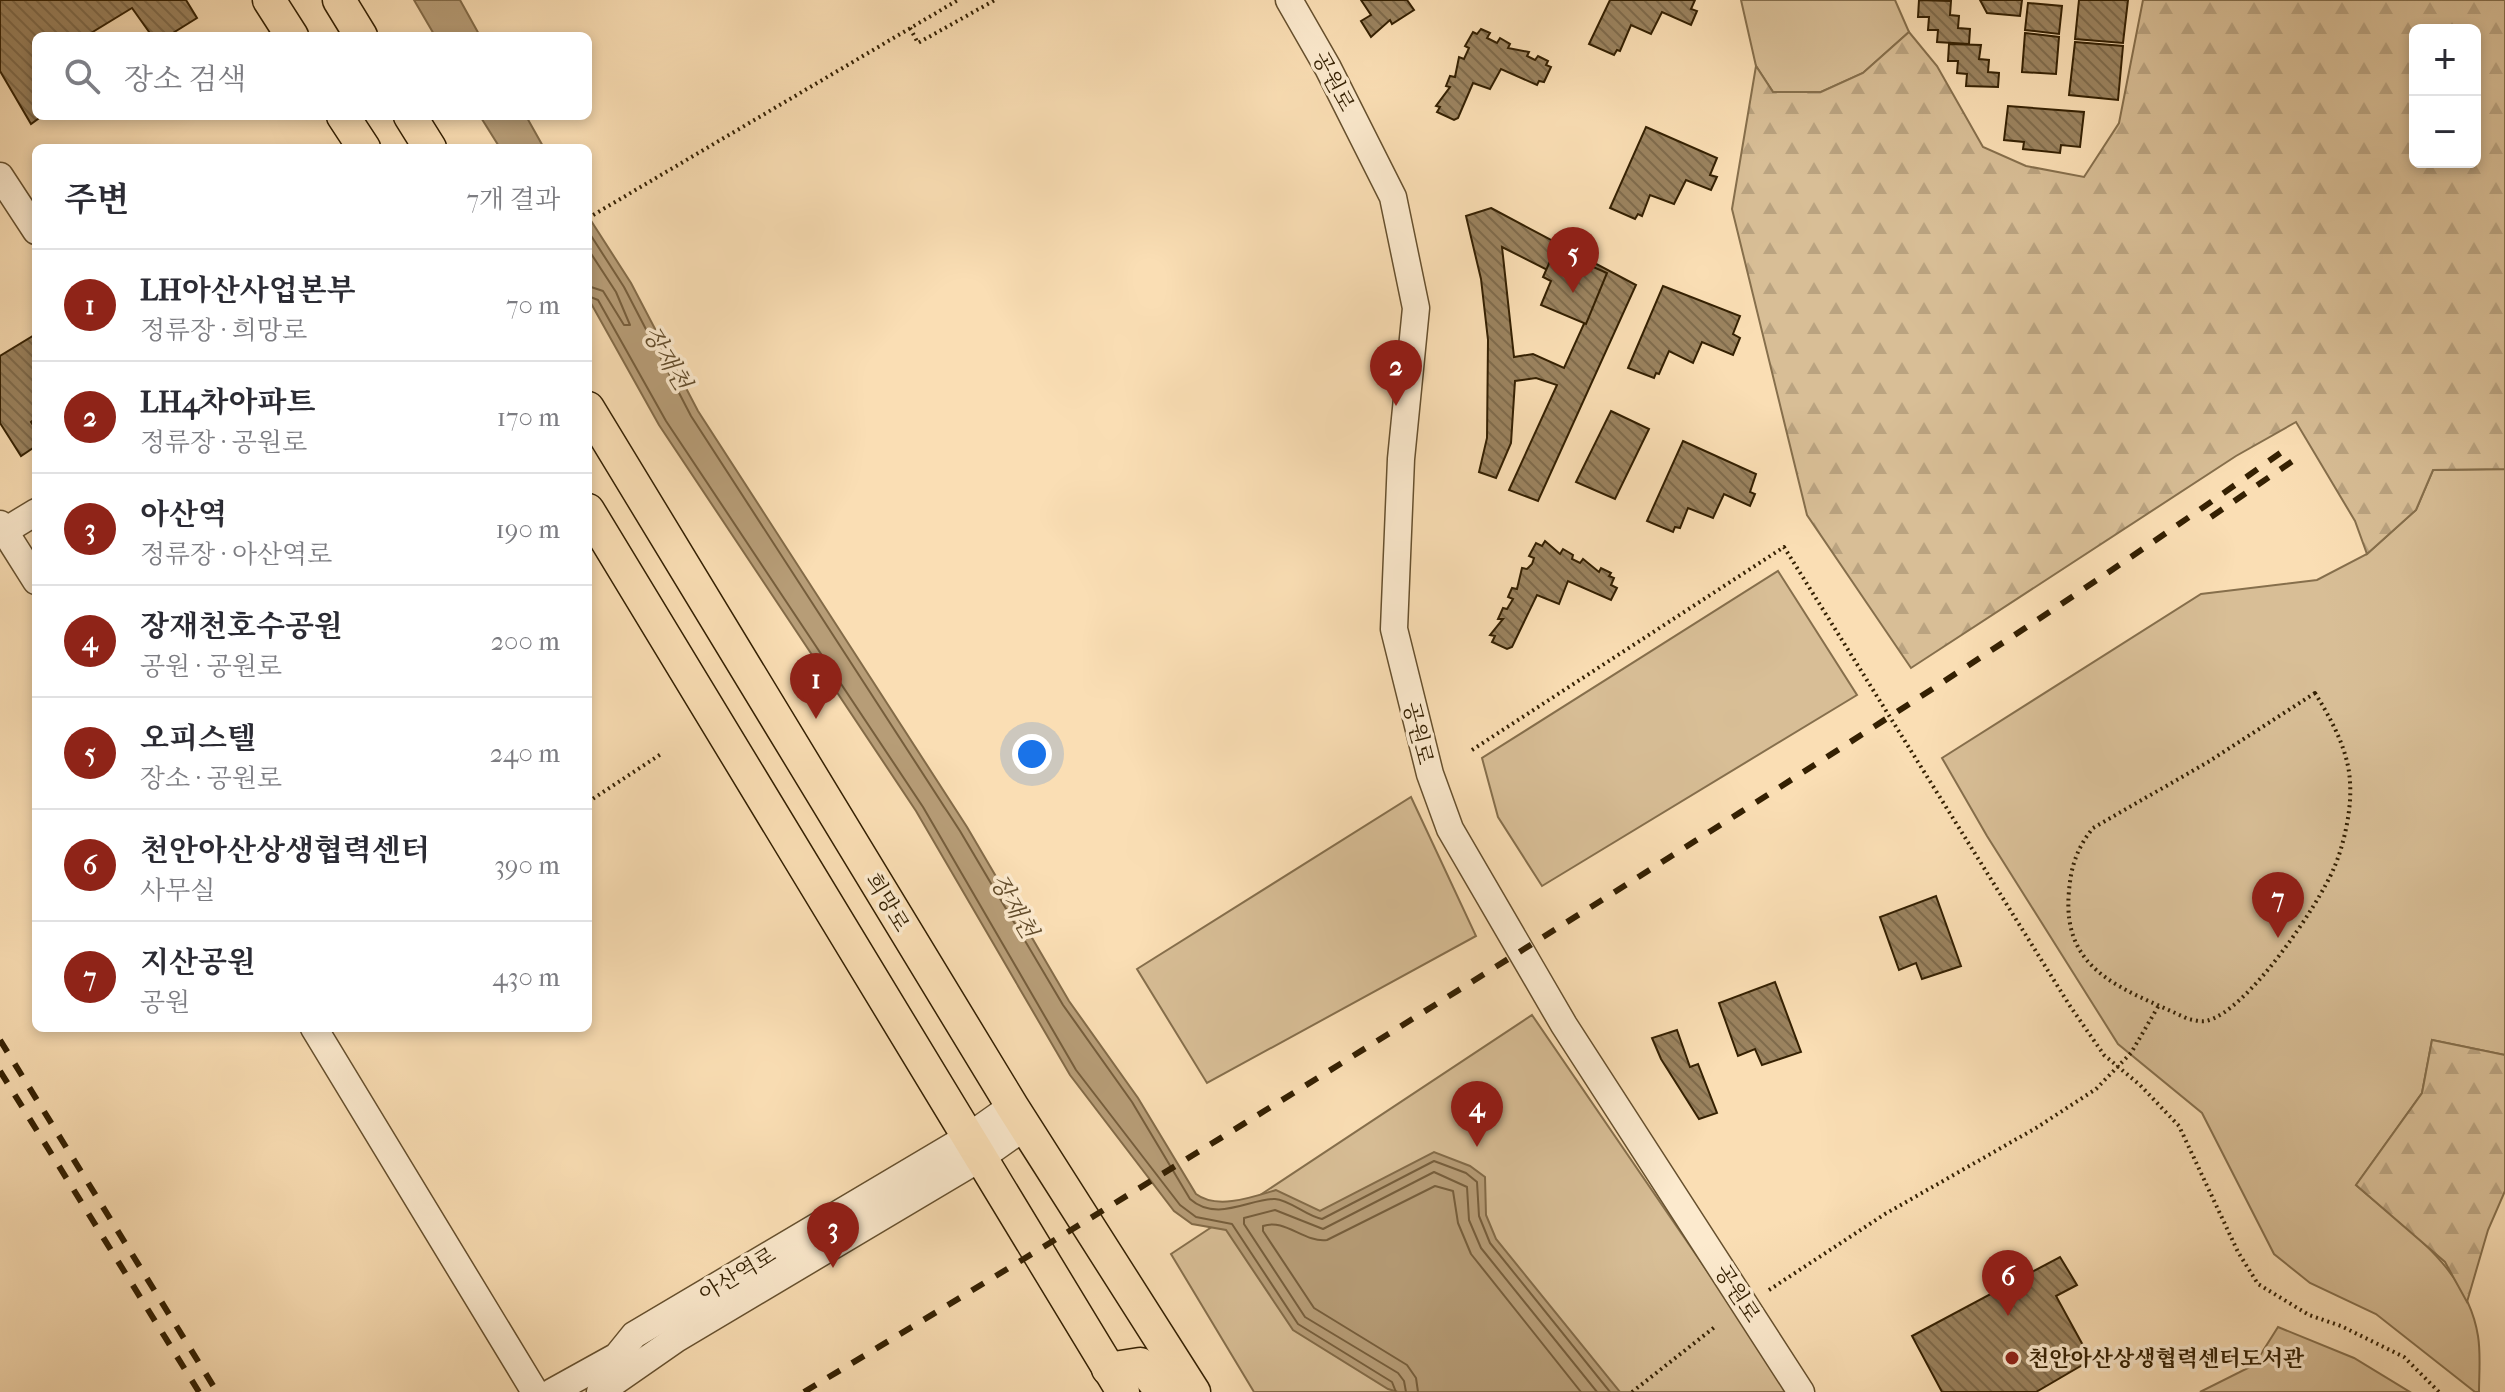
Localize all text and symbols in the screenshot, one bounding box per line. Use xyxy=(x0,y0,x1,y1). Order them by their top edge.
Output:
map controls xyxy=(2409,24,2481,168)
button: + xyxy=(2409,24,2481,96)
search box xyxy=(32,32,592,120)
street label: 공원로 xyxy=(1307,47,1360,116)
icon: search xyxy=(60,54,104,98)
text: 장소 검색 xyxy=(124,62,246,97)
button: − xyxy=(2409,96,2481,168)
text: 주변 xyxy=(64,180,130,220)
text: 7개 결과 xyxy=(467,184,560,215)
pin: 5 xyxy=(1547,227,1599,293)
text: LH아산사업본부 xyxy=(140,273,356,308)
text: 1 xyxy=(85,290,95,321)
text: 70 m xyxy=(506,290,560,321)
text: 정류장 · 희망로 xyxy=(140,315,307,346)
water label: 장재천 xyxy=(637,321,698,397)
pin: 2 xyxy=(1370,340,1422,406)
text: LH4차아파트 xyxy=(140,385,315,420)
text: 2 xyxy=(83,402,97,433)
text: 170 m xyxy=(497,402,560,433)
text: 정류장 · 공원로 xyxy=(140,427,307,458)
text: 아산역 xyxy=(140,497,227,532)
text: 3 xyxy=(85,514,95,545)
text: 190 m xyxy=(496,514,560,545)
text: 정류장 · 아산역로 xyxy=(140,539,332,570)
text: 장재천호수공원 xyxy=(140,609,343,644)
text: 4 xyxy=(82,626,98,657)
text: 200 m xyxy=(491,626,560,657)
text: 공원 · 공원로 xyxy=(140,651,282,682)
pin: 1 xyxy=(790,653,842,719)
street label: 공원로 xyxy=(1398,699,1438,767)
text: 오피스텔 xyxy=(140,721,256,756)
your location xyxy=(1012,734,1052,774)
text: 5 xyxy=(84,738,96,769)
text: 240 m xyxy=(490,738,560,769)
text: 장소 · 공원로 xyxy=(140,763,282,794)
text: 천안아산상생협력센터 xyxy=(140,833,430,868)
text: 6 xyxy=(83,850,97,881)
text: 390 m xyxy=(494,850,560,881)
street label: 희망로 xyxy=(860,868,915,937)
water label: 장재천 xyxy=(984,869,1044,945)
pin: 7 xyxy=(2252,872,2304,938)
text: 사무실 xyxy=(140,875,215,906)
text: 지산공원 xyxy=(140,945,256,980)
text: 7 xyxy=(84,962,96,993)
text: 430 m xyxy=(492,962,560,993)
text: 공원 xyxy=(140,987,190,1018)
pin: 4 xyxy=(1451,1081,1503,1147)
pin: 3 xyxy=(807,1202,859,1268)
street label: 아산역로 xyxy=(694,1242,781,1308)
pin: 6 xyxy=(1982,1250,2034,1316)
street label: 공원로 xyxy=(1709,1260,1765,1327)
place label: 천안아산상생협력센터도서관 xyxy=(2028,1346,2305,1372)
marker: 천안아산상생협력센터도서관 xyxy=(2003,1349,2021,1367)

